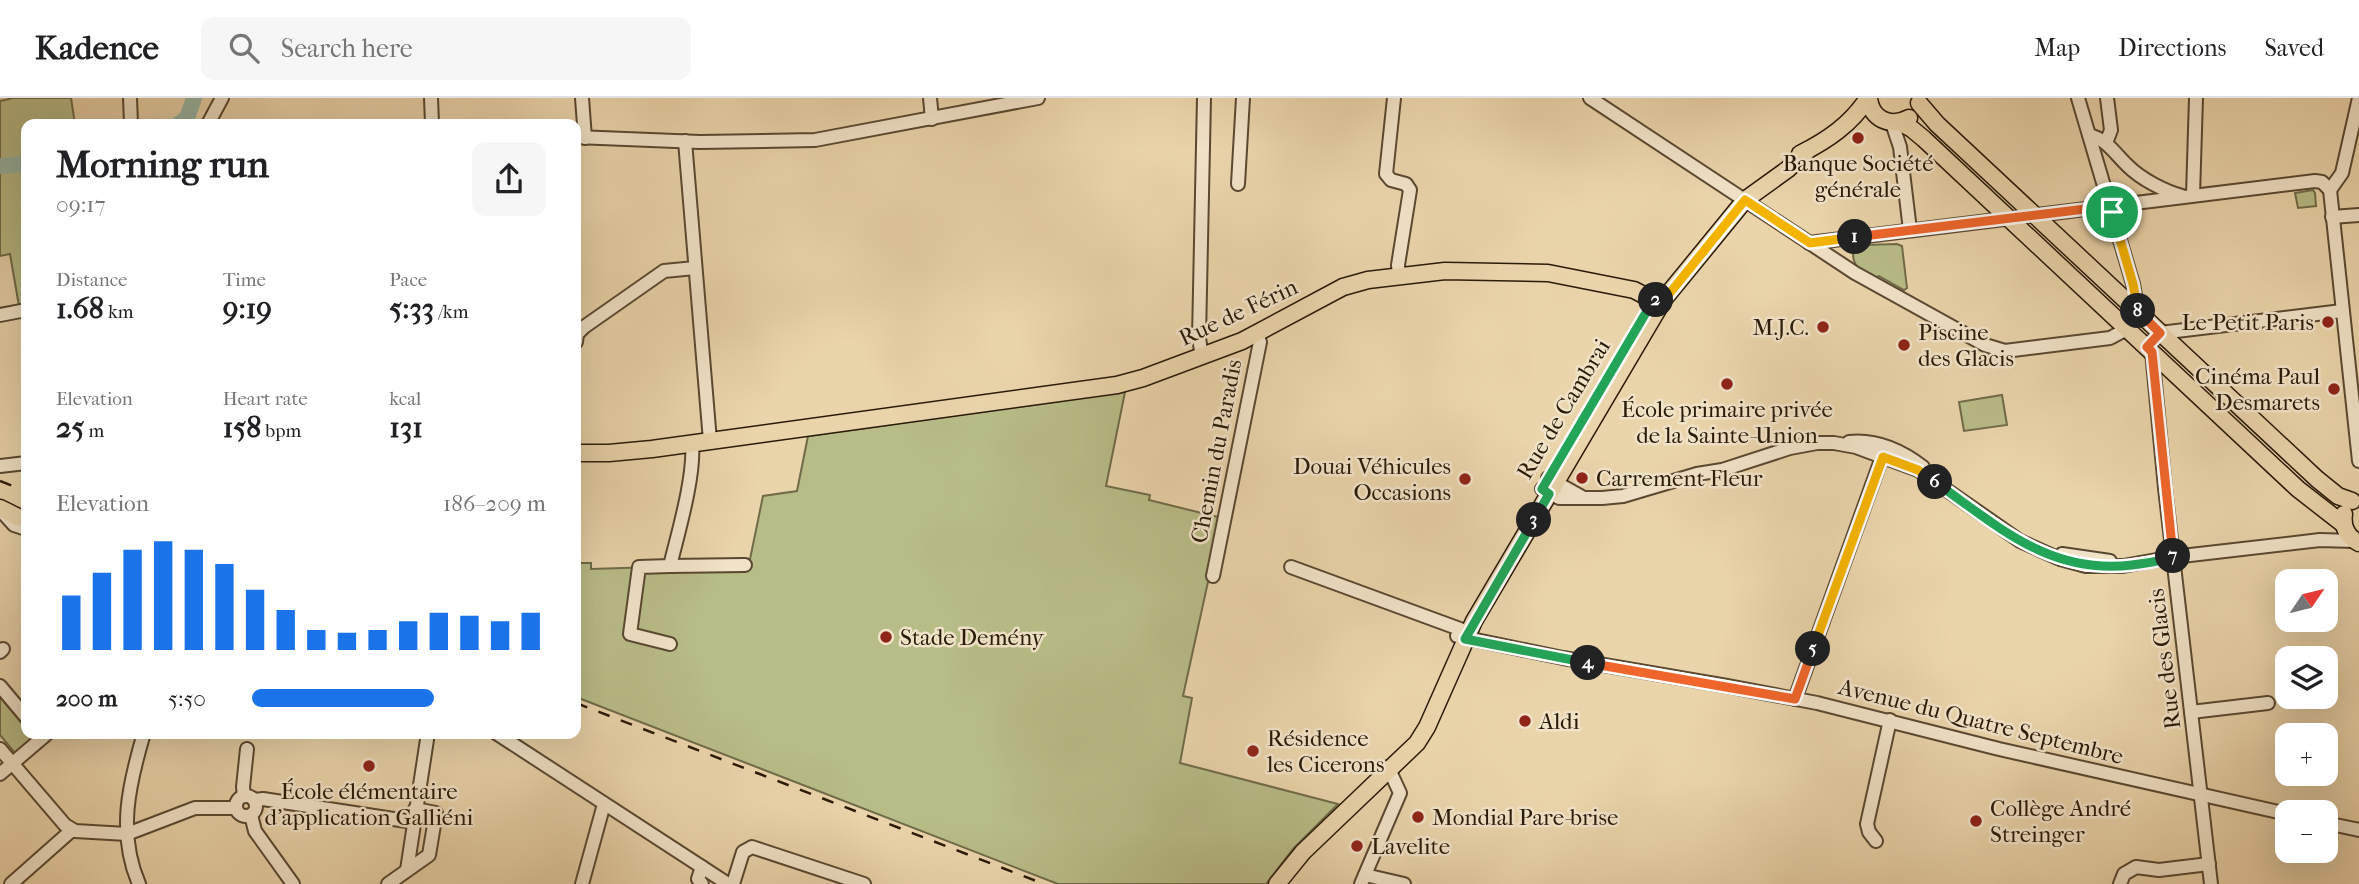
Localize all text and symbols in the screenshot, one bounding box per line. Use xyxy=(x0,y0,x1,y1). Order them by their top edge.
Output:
search box xyxy=(201,17,691,80)
text: Kadence xyxy=(35,29,159,68)
icon: search xyxy=(225,29,263,67)
text: Search here xyxy=(281,33,413,64)
text: Map xyxy=(2034,34,2080,62)
text: Directions xyxy=(2118,34,2226,62)
text: Saved xyxy=(2264,34,2324,62)
marker: Banque Société générale xyxy=(1850,130,1866,146)
text: Morning run xyxy=(56,142,269,187)
button: share xyxy=(472,142,546,216)
place label: Banque Société générale xyxy=(1782,150,1934,203)
pin xyxy=(2082,182,2142,242)
text: 09:17 xyxy=(56,191,106,218)
icon: arrive xyxy=(2093,193,2131,231)
pin: 1 xyxy=(1838,220,1872,254)
text: 1 xyxy=(1851,225,1858,247)
text: Distance xyxy=(56,269,127,291)
text: Time xyxy=(223,269,266,291)
text: Pace xyxy=(389,269,427,291)
street label: Rue de Férin xyxy=(1175,273,1302,352)
pin: 2 xyxy=(1638,282,1674,318)
text: 2 xyxy=(1651,288,1660,310)
text: 1.68 xyxy=(56,291,104,326)
text: 9:19 xyxy=(223,291,272,326)
text: 5:33 xyxy=(389,291,434,326)
pin: 8 xyxy=(2120,294,2156,328)
text: 8 xyxy=(2133,299,2142,321)
text: km xyxy=(104,301,133,323)
text: /km xyxy=(434,301,468,323)
place label: Le Petit Paris xyxy=(2182,309,2314,336)
place label: M.J.C. xyxy=(1752,314,1809,341)
marker: Le Petit Paris xyxy=(2320,314,2336,330)
marker: M.J.C. xyxy=(1815,319,1831,335)
place label: Piscine des Glacis xyxy=(1918,319,2014,372)
street label: Rue de Cambrai xyxy=(1511,334,1616,484)
marker: Piscine des Glacis xyxy=(1896,337,1912,353)
street label: Chemin du Paradis xyxy=(1185,357,1248,545)
place label: Cinéma Paul Desmarets xyxy=(2195,363,2321,416)
marker: École primaire privée de la Sainte-Union xyxy=(1719,376,1735,392)
marker: Cinéma Paul Desmarets xyxy=(2326,381,2342,397)
text: Elevation xyxy=(56,388,133,410)
text: Heart rate xyxy=(223,388,308,410)
text: kcal xyxy=(389,388,421,410)
place label: École primaire privée de la Sainte-Union xyxy=(1621,396,1833,449)
text: 25 xyxy=(56,410,84,445)
text: 158 xyxy=(223,410,261,445)
text: 131 xyxy=(389,410,423,445)
text: m xyxy=(84,420,104,442)
text: bpm xyxy=(261,420,301,442)
place label: Douai Véhicules Occasions xyxy=(1293,453,1451,506)
pin: 6 xyxy=(1918,464,1952,500)
place label: Carrement Fleur xyxy=(1596,465,1763,492)
marker: Carrement Fleur xyxy=(1574,470,1590,486)
text: 6 xyxy=(1929,470,1940,492)
marker: Douai Véhicules Occasions xyxy=(1457,471,1473,487)
text: Elevation xyxy=(56,490,149,517)
text: 186–209 m xyxy=(443,490,546,517)
pin: 3 xyxy=(1516,502,1552,538)
text: 3 xyxy=(1530,508,1537,530)
pin: 7 xyxy=(2156,538,2190,574)
text: 7 xyxy=(2168,544,2177,566)
north arrow xyxy=(2275,569,2338,632)
map controls xyxy=(2275,569,2338,863)
street label: Rue des Glacis xyxy=(2142,587,2187,731)
place label: Stade Demény xyxy=(900,624,1045,651)
marker: Stade Demény xyxy=(878,629,894,645)
pin: 5 xyxy=(1796,632,1830,666)
text: 5 xyxy=(1808,637,1817,659)
pin: 4 xyxy=(1570,646,1606,680)
button: layers xyxy=(2275,646,2338,709)
text: 4 xyxy=(1582,651,1593,673)
street label: Avenue du Quatre Septembre xyxy=(1835,673,2126,770)
text: 200 m xyxy=(56,685,117,712)
text: 5:50 xyxy=(168,685,206,712)
place label: Aldi xyxy=(1538,708,1580,735)
marker: Aldi xyxy=(1517,713,1533,729)
button: + xyxy=(2275,723,2338,786)
place label: Résidence les Cicerons xyxy=(1266,725,1384,778)
marker: Résidence les Cicerons xyxy=(1245,743,1261,759)
marker: École élémentaire d'application Galliéni xyxy=(361,758,377,774)
place label: École élémentaire d'application Galliéni xyxy=(265,778,474,831)
place label: Collège André Streinger xyxy=(1990,795,2131,848)
button: − xyxy=(2275,800,2338,863)
place label: Mondial Pare-brise xyxy=(1432,804,1618,831)
marker: Mondial Pare-brise xyxy=(1410,809,1426,825)
marker: Collège André Streinger xyxy=(1968,813,1984,829)
place label: Lavelite xyxy=(1371,833,1450,860)
marker: Lavelite xyxy=(1349,838,1365,854)

